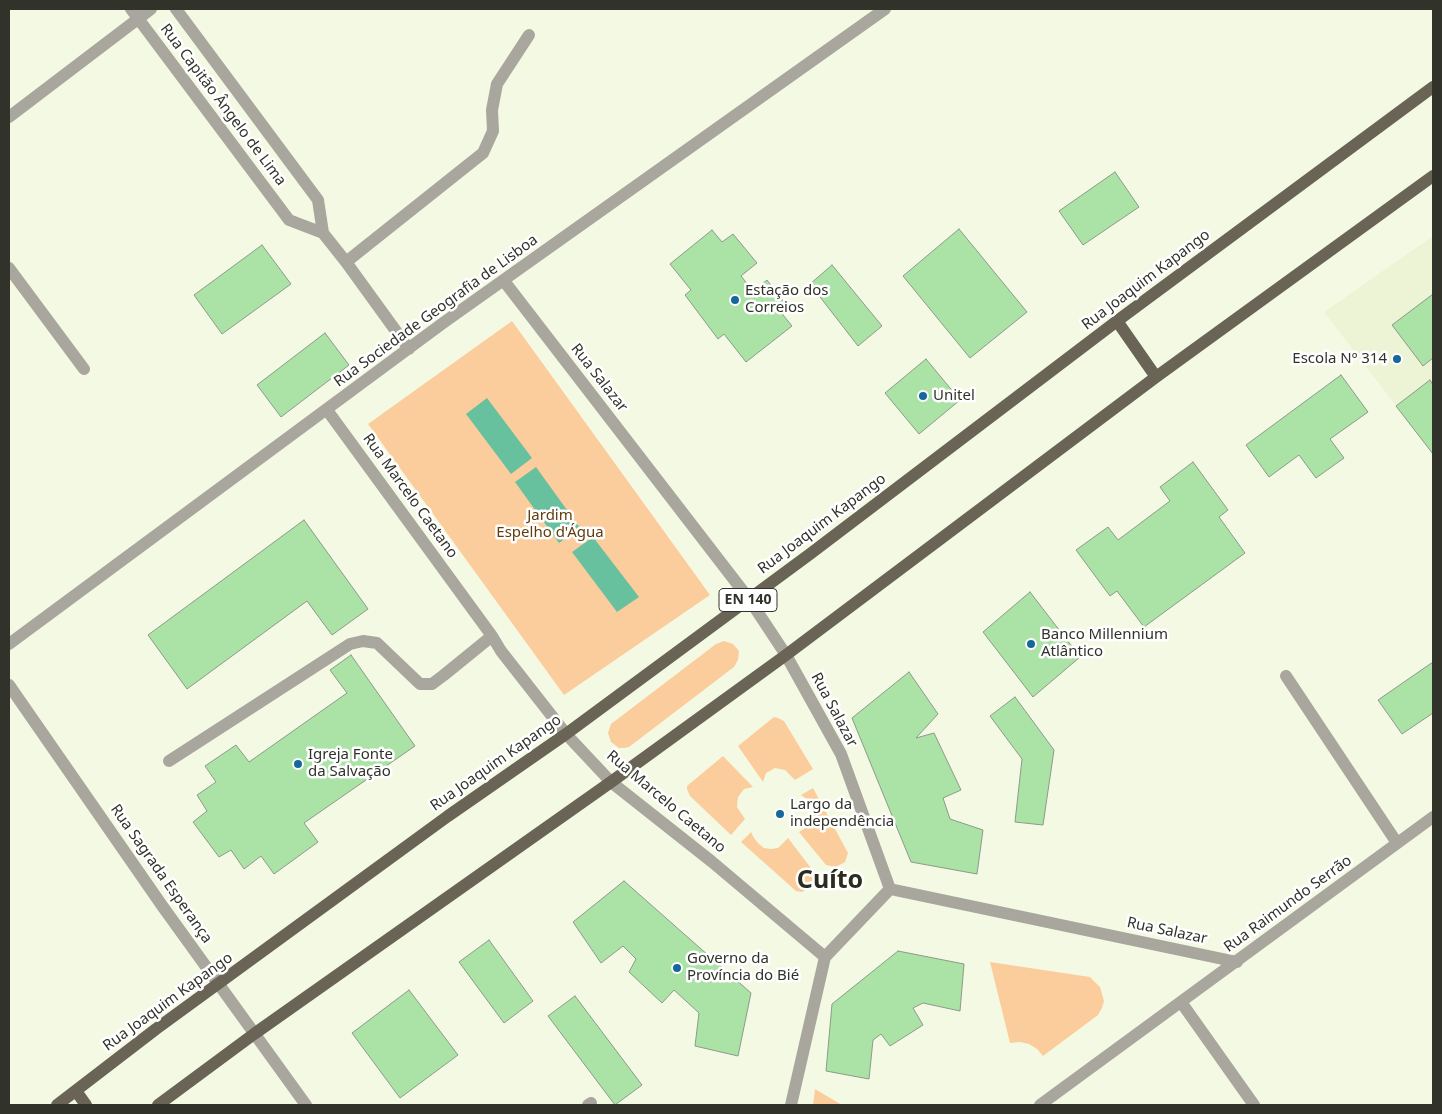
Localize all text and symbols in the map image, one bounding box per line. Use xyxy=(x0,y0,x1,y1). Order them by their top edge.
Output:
street label: Rua Capitão Ângelo de Lima xyxy=(156,21,290,189)
street label: Rua Joaquim Kapango xyxy=(1078,226,1214,334)
street label: Rua Sociedade Geografia de Lisboa xyxy=(331,231,541,391)
place label: Estação dos Correios xyxy=(745,282,828,317)
marker: Estação dos Correios xyxy=(729,294,741,306)
street label: Rua Salazar xyxy=(567,340,631,416)
place label: Escola Nº 314 xyxy=(1292,350,1387,368)
marker: Escola Nº 314 xyxy=(1391,353,1403,365)
place label: Unitel xyxy=(933,387,975,405)
marker: Unitel xyxy=(917,390,929,402)
street label: Rua Marcelo Caetano xyxy=(359,430,461,562)
street label: Rua Joaquim Kapango xyxy=(754,470,890,578)
park label: Jardim Espelho d'Água xyxy=(496,507,604,542)
road number: EN 140 xyxy=(719,588,777,612)
place label: Banco Millennium Atlântico xyxy=(1041,626,1168,661)
marker: Banco Millennium Atlântico xyxy=(1025,638,1037,650)
street label: Rua Salazar xyxy=(807,670,861,750)
street label: Rua Joaquim Kapango xyxy=(427,711,565,815)
place label: Igreja Fonte da Salvação xyxy=(308,746,393,781)
street label: Rua Marcelo Caetano xyxy=(603,747,729,857)
marker: Igreja Fonte da Salvação xyxy=(292,758,304,770)
place label: Largo da independência xyxy=(790,796,894,831)
street label: Rua Sagrada Esperança xyxy=(106,801,216,947)
marker: Largo da independência xyxy=(774,808,786,820)
street label: Rua Raimundo Serrão xyxy=(1221,852,1355,956)
district label: Cuíto xyxy=(797,866,863,896)
street label: Rua Salazar xyxy=(1125,914,1209,948)
street label: Rua Joaquim Kapango xyxy=(100,949,236,1055)
place label: Governo da Província do Bié xyxy=(687,950,799,985)
marker: Governo da Província do Bié xyxy=(671,962,683,974)

